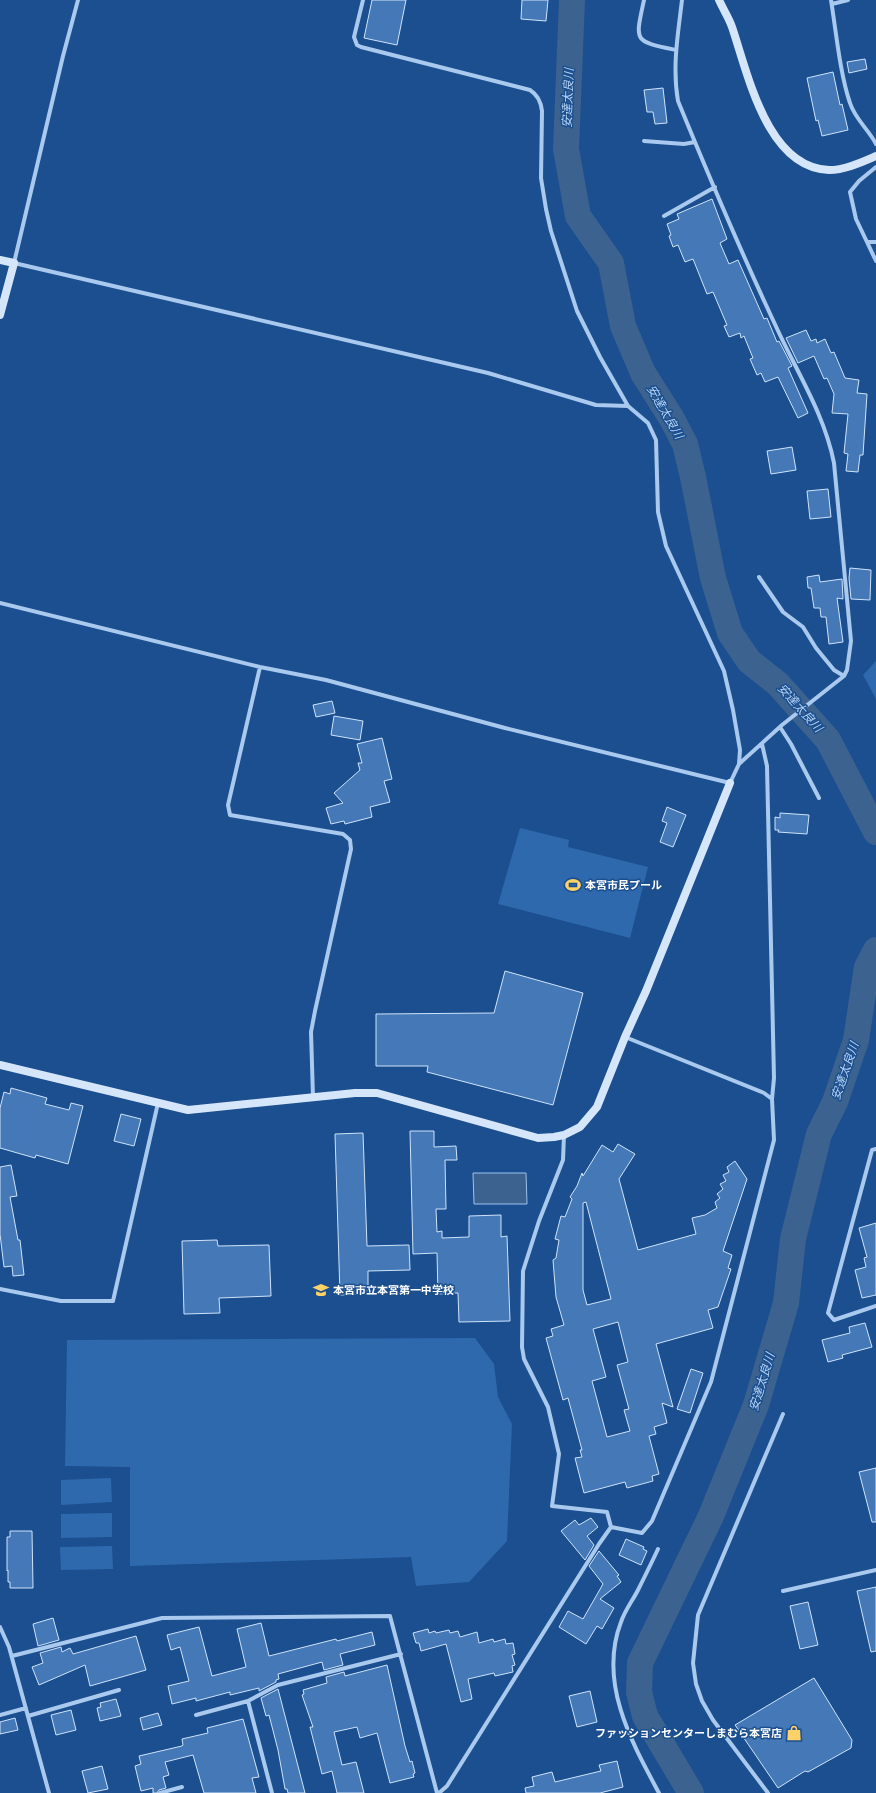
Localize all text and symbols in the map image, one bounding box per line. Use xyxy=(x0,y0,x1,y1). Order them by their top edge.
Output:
water label: 安達太良川 xyxy=(560,66,576,128)
water label: 安達太良川 xyxy=(644,383,687,443)
water label: 安達太良川 xyxy=(775,681,827,736)
sports icon: 本宮市民プール xyxy=(564,876,582,894)
place label: 本宮市民プール xyxy=(585,879,662,892)
water label: 安達太良川 xyxy=(829,1038,862,1102)
school or university icon: 本宮市立本宮第一中学校 xyxy=(312,1281,330,1299)
place label: 本宮市立本宮第一中学校 xyxy=(333,1284,454,1297)
water label: 安達太良川 xyxy=(747,1349,778,1413)
shop icon: ファッションセンターしまむら本宮店 xyxy=(785,1724,803,1742)
place label: ファッションセンターしまむら本宮店 xyxy=(595,1727,782,1740)

